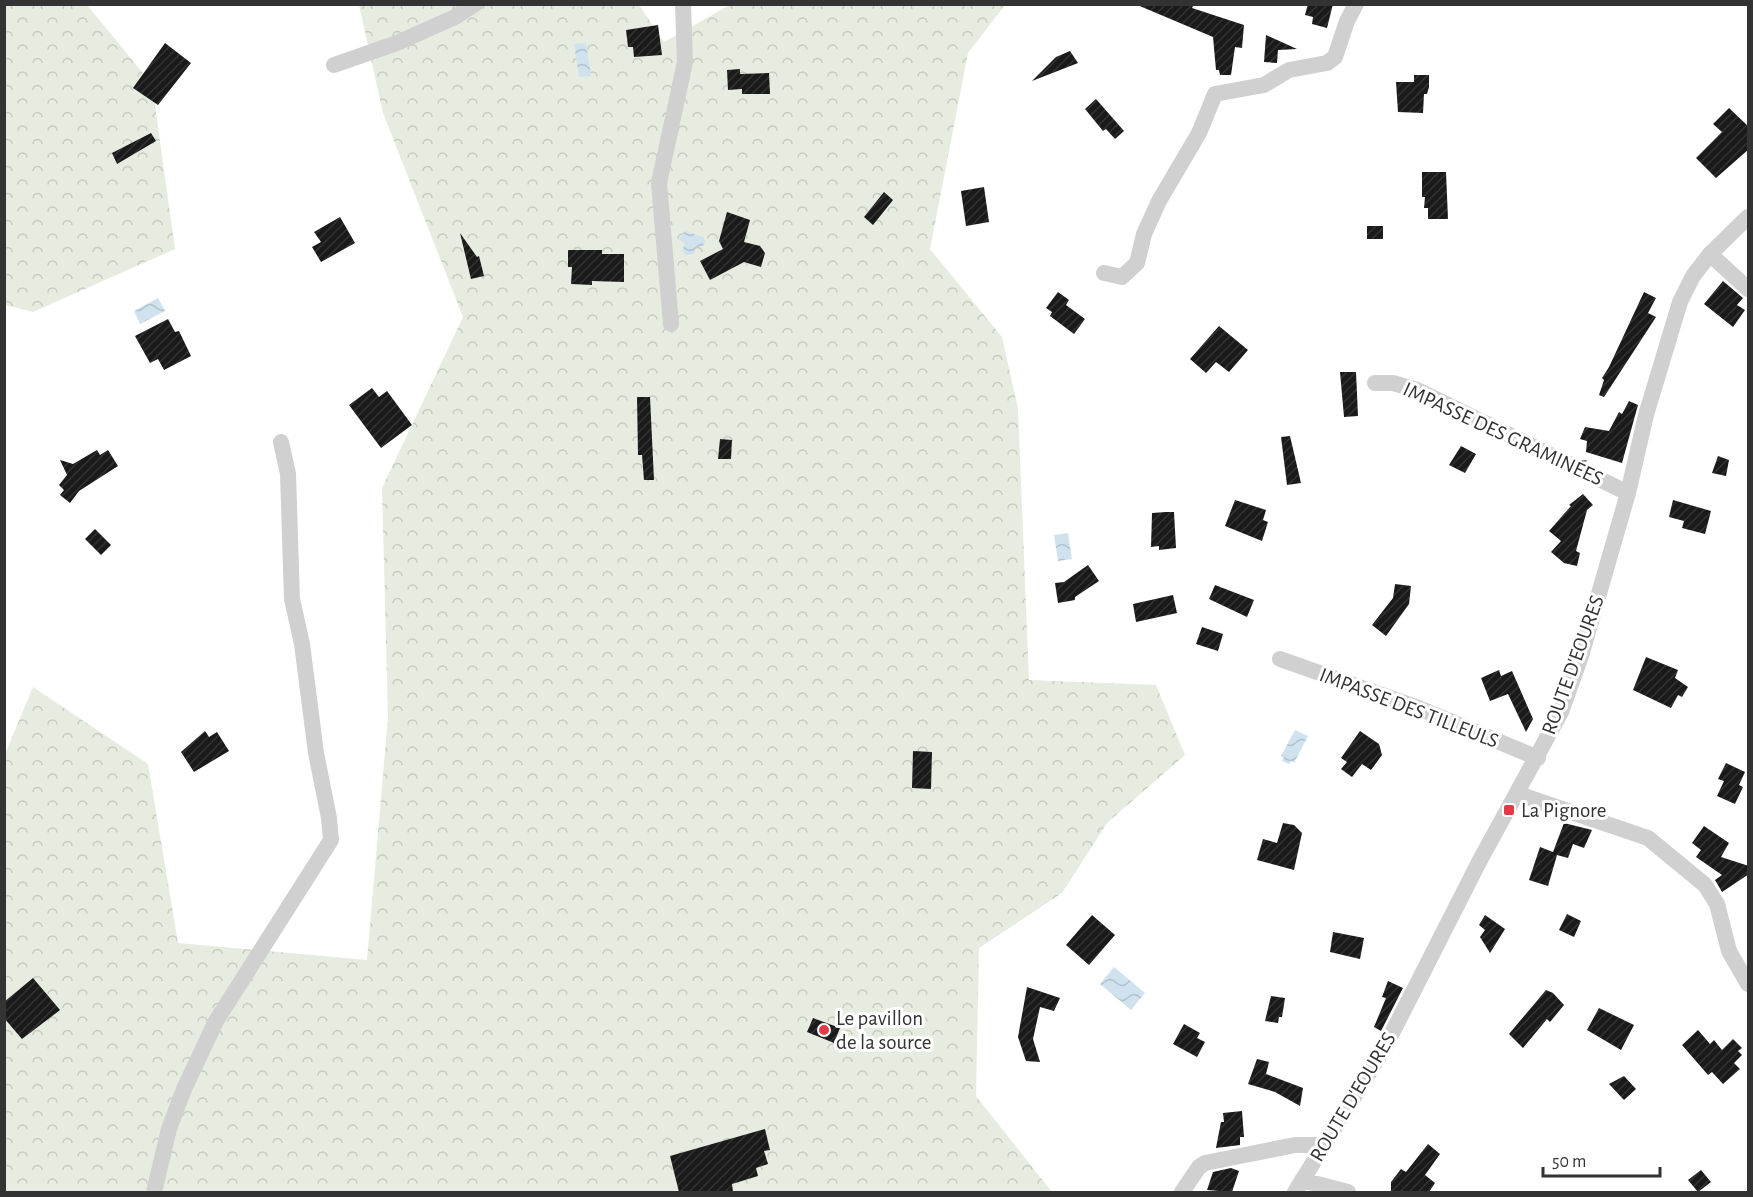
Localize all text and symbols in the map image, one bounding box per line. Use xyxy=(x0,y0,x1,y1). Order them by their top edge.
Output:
street label: IMPASSE DES GRAMINÉES xyxy=(1400,377,1607,490)
street label: ROUTE D'EOURES xyxy=(1538,592,1608,737)
street label: IMPASSE DES TILLEULS xyxy=(1317,664,1502,752)
place label: La Pignore xyxy=(1521,800,1607,821)
marker: La Pignore xyxy=(1502,803,1516,817)
place label: Le pavillon de la source xyxy=(836,1008,932,1053)
marker: Le pavillon de la source xyxy=(817,1023,831,1037)
street label: ROUTE D'EOURES xyxy=(1306,1029,1400,1165)
scale bar xyxy=(1543,1140,1660,1178)
text: 50 m xyxy=(1552,1153,1586,1171)

